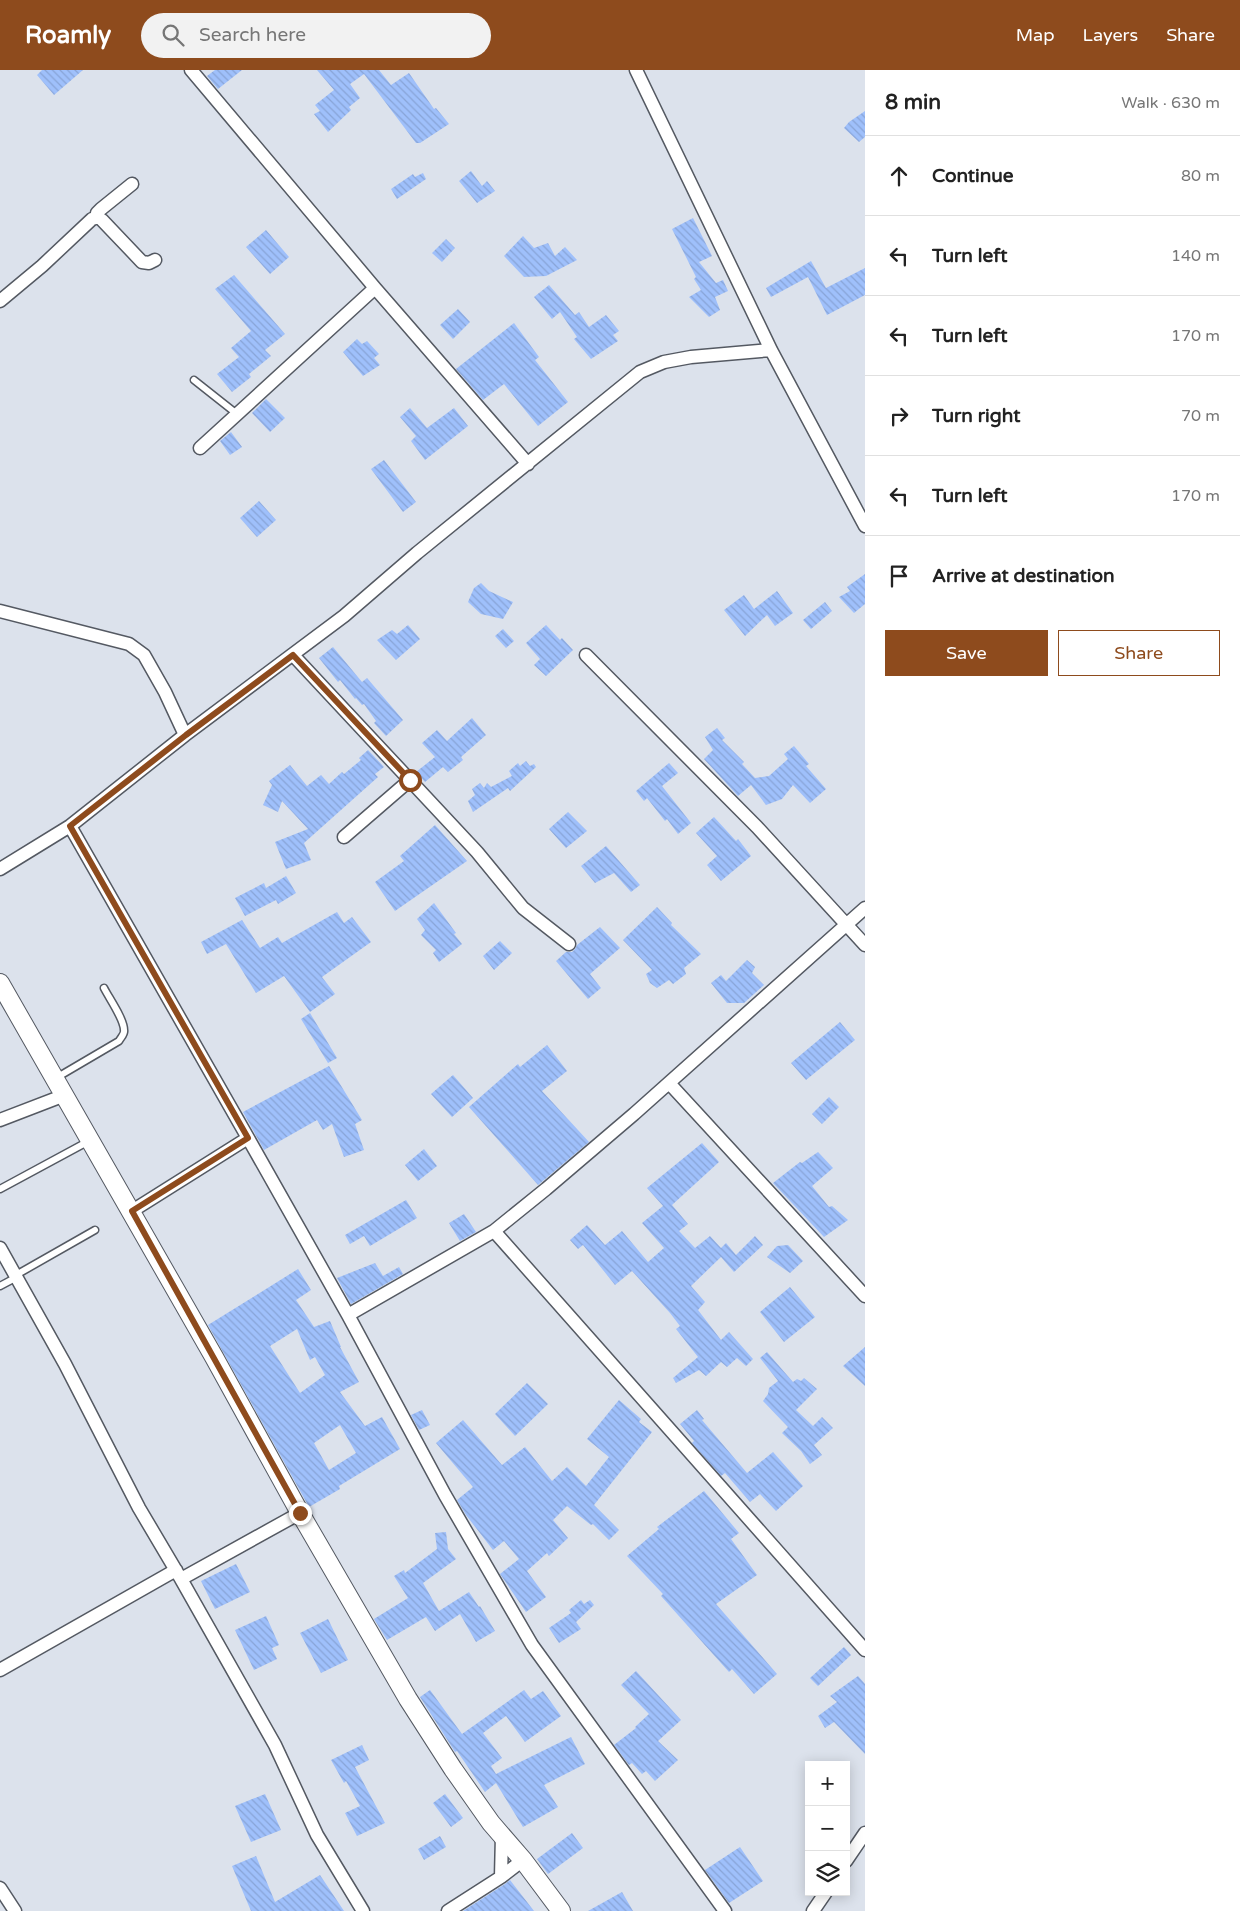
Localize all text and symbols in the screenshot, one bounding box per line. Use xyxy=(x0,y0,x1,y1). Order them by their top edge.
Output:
search box xyxy=(141,13,491,58)
text: Roamly xyxy=(25,21,111,50)
icon: search xyxy=(159,21,187,49)
text: Search here xyxy=(199,24,306,46)
text: Map xyxy=(1016,24,1055,46)
text: Layers xyxy=(1083,24,1138,46)
text: Share xyxy=(1166,24,1215,46)
text: 8 min xyxy=(885,90,941,115)
text: Walk · 630 m xyxy=(1121,93,1220,113)
icon: ahead xyxy=(885,162,913,190)
text: Continue xyxy=(932,165,1014,187)
text: 80 m xyxy=(1181,166,1220,186)
icon: left xyxy=(885,242,913,270)
text: Turn left xyxy=(932,245,1008,267)
text: 140 m xyxy=(1171,246,1220,266)
icon: left xyxy=(885,322,913,350)
text: Turn left xyxy=(932,325,1008,347)
text: 170 m xyxy=(1171,326,1220,346)
icon: right xyxy=(885,402,913,430)
text: Turn right xyxy=(932,405,1020,427)
text: 70 m xyxy=(1181,406,1220,426)
icon: left xyxy=(885,482,913,510)
text: Turn left xyxy=(932,485,1008,507)
text: 170 m xyxy=(1171,486,1220,506)
icon: arrive xyxy=(885,562,913,590)
text: Arrive at destination xyxy=(932,565,1115,587)
button: Save xyxy=(885,630,1048,676)
button: Share xyxy=(1058,630,1220,676)
route start xyxy=(399,769,422,792)
route end xyxy=(289,1502,312,1525)
map controls xyxy=(805,1761,850,1896)
button: + xyxy=(805,1761,850,1806)
button: − xyxy=(805,1806,850,1851)
button: layers xyxy=(805,1851,850,1896)

